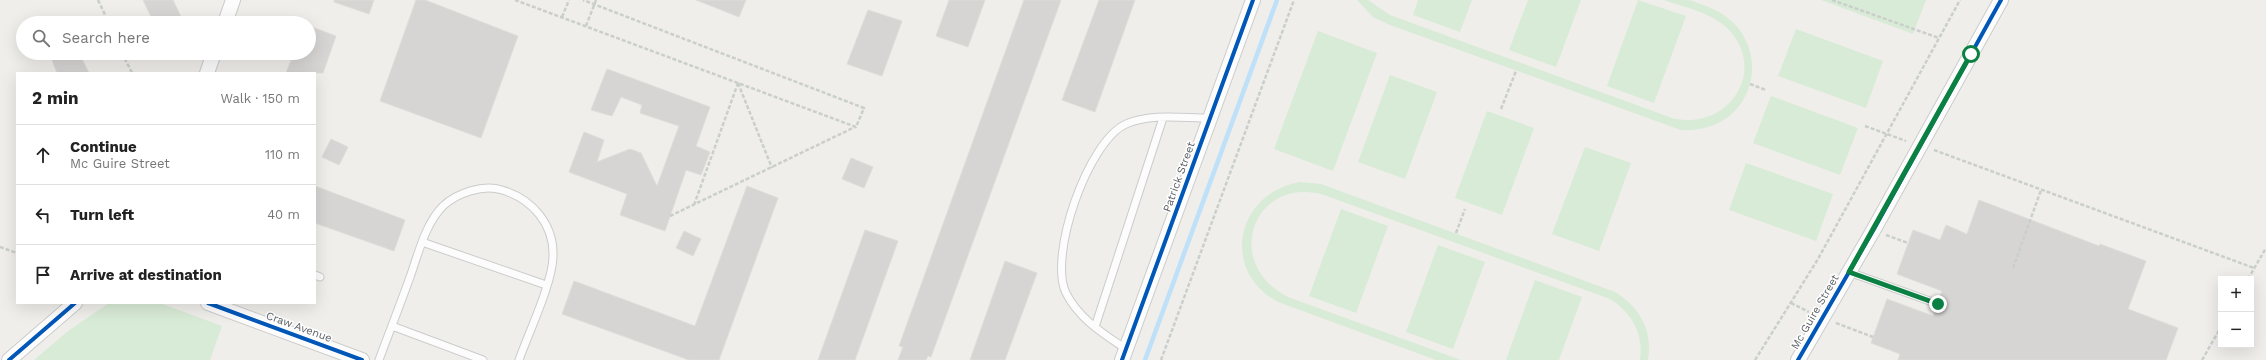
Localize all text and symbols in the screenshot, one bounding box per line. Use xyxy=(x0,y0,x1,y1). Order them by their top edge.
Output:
search box xyxy=(16,16,316,60)
icon: search xyxy=(30,27,52,49)
text: Search here xyxy=(62,29,150,47)
route start xyxy=(1962,45,1980,63)
text: 2 min xyxy=(32,88,78,108)
text: Walk · 150 m xyxy=(221,91,300,106)
text: Continue xyxy=(70,138,137,156)
street label: Patrick Street xyxy=(1160,140,1198,214)
icon: ahead xyxy=(32,144,54,166)
text: 110 m xyxy=(265,147,300,162)
text: Mc Guire Street xyxy=(70,156,170,171)
icon: left xyxy=(32,204,54,226)
text: Turn left xyxy=(70,206,134,224)
text: 40 m xyxy=(267,207,300,222)
icon: arrive xyxy=(32,264,54,286)
text: Arrive at destination xyxy=(70,266,222,284)
street label: Mc Guire Street xyxy=(1788,272,1842,352)
map controls xyxy=(2218,276,2254,348)
button: + xyxy=(2218,276,2254,312)
route end xyxy=(1929,295,1947,313)
street label: Craw Avenue xyxy=(264,309,334,345)
button: − xyxy=(2218,312,2254,348)

